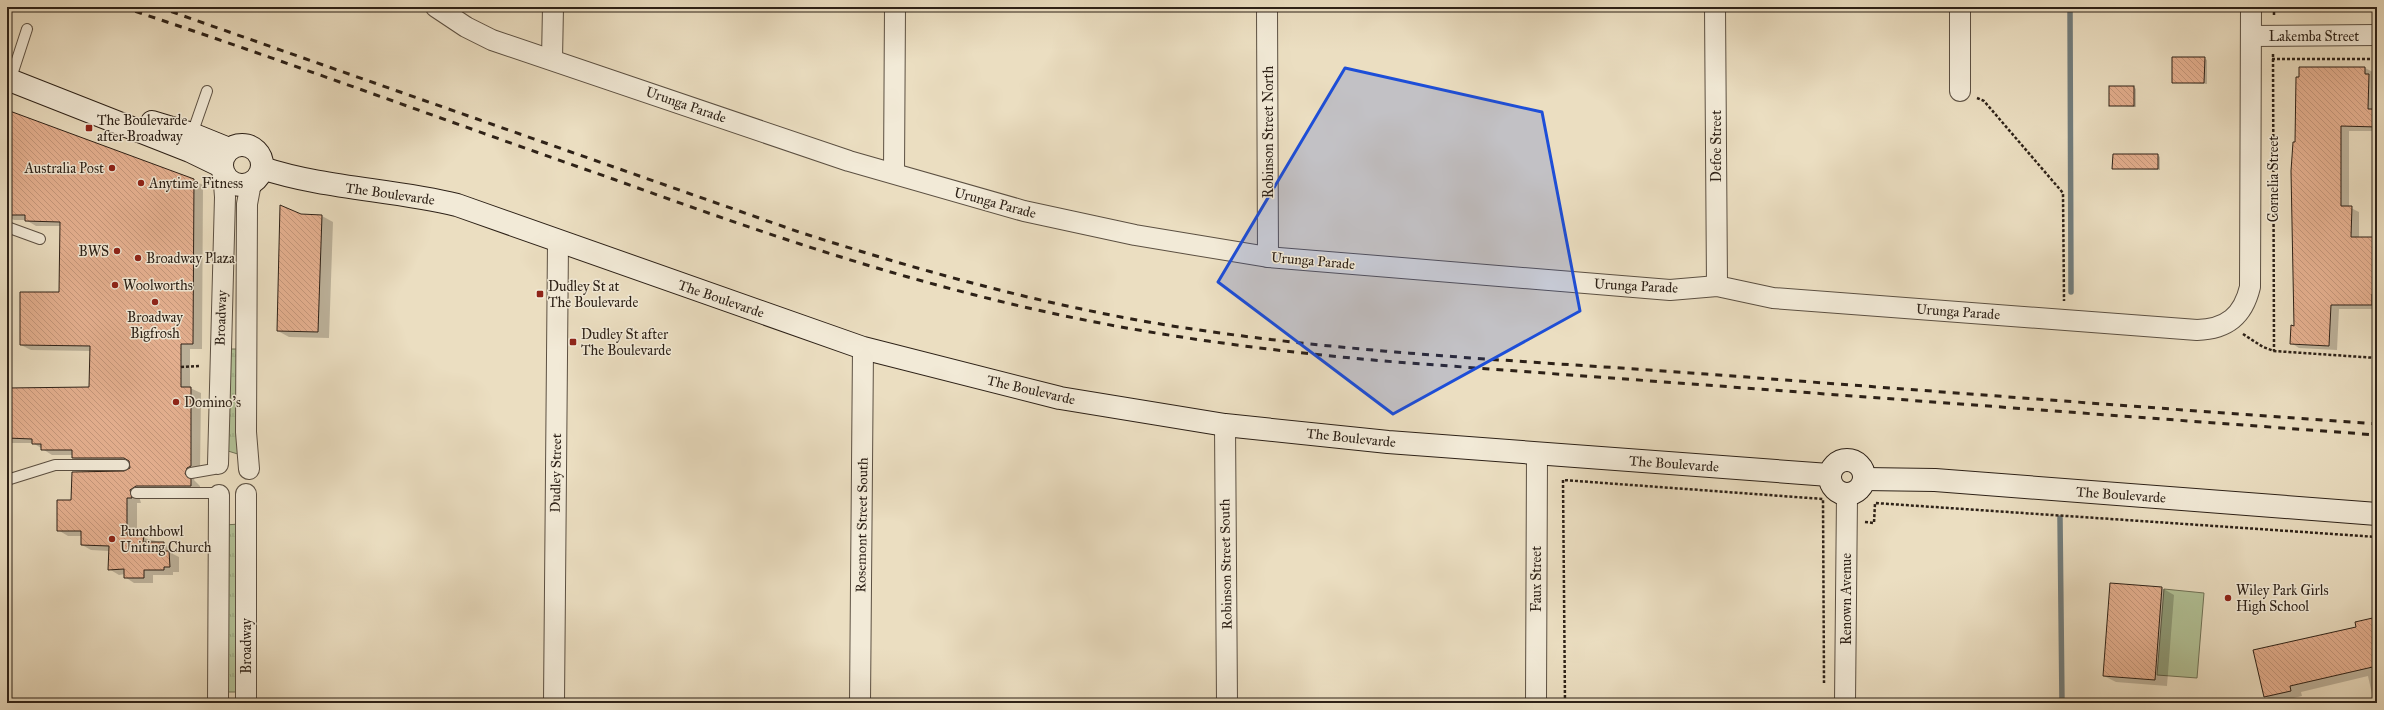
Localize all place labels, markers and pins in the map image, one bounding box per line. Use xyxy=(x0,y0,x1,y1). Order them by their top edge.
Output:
place label: The Boulevarde after Broadway xyxy=(97,112,187,145)
marker: The Boulevarde after Broadway xyxy=(84,123,94,133)
place label: Australia Post xyxy=(24,160,104,177)
marker: Australia Post xyxy=(107,163,117,173)
place label: Anytime Fitness xyxy=(148,175,243,192)
marker: Anytime Fitness xyxy=(136,178,146,188)
place label: BWS xyxy=(79,243,109,260)
marker: BWS xyxy=(112,246,122,256)
place label: Broadway Plaza xyxy=(146,250,235,267)
marker: Broadway Plaza xyxy=(133,253,143,263)
place label: Woolworths xyxy=(123,277,193,294)
place label: Dudley St at The Boulevarde xyxy=(548,278,638,311)
marker: Woolworths xyxy=(110,280,120,290)
marker: Dudley St at The Boulevarde xyxy=(535,289,545,299)
marker: Broadway Bigfrosh xyxy=(150,297,160,307)
place label: Broadway Bigfrosh xyxy=(127,309,183,342)
place label: Dudley St after The Boulevarde xyxy=(581,326,671,359)
marker: Dudley St after The Boulevarde xyxy=(568,337,578,347)
place label: Domino's xyxy=(184,394,241,411)
marker: Domino's xyxy=(171,397,181,407)
place label: Punchbowl Uniting Church xyxy=(120,523,212,556)
marker: Punchbowl Uniting Church xyxy=(107,534,117,544)
place label: Wiley Park Girls High School xyxy=(2236,582,2329,615)
marker: Wiley Park Girls High School xyxy=(2223,593,2233,603)

